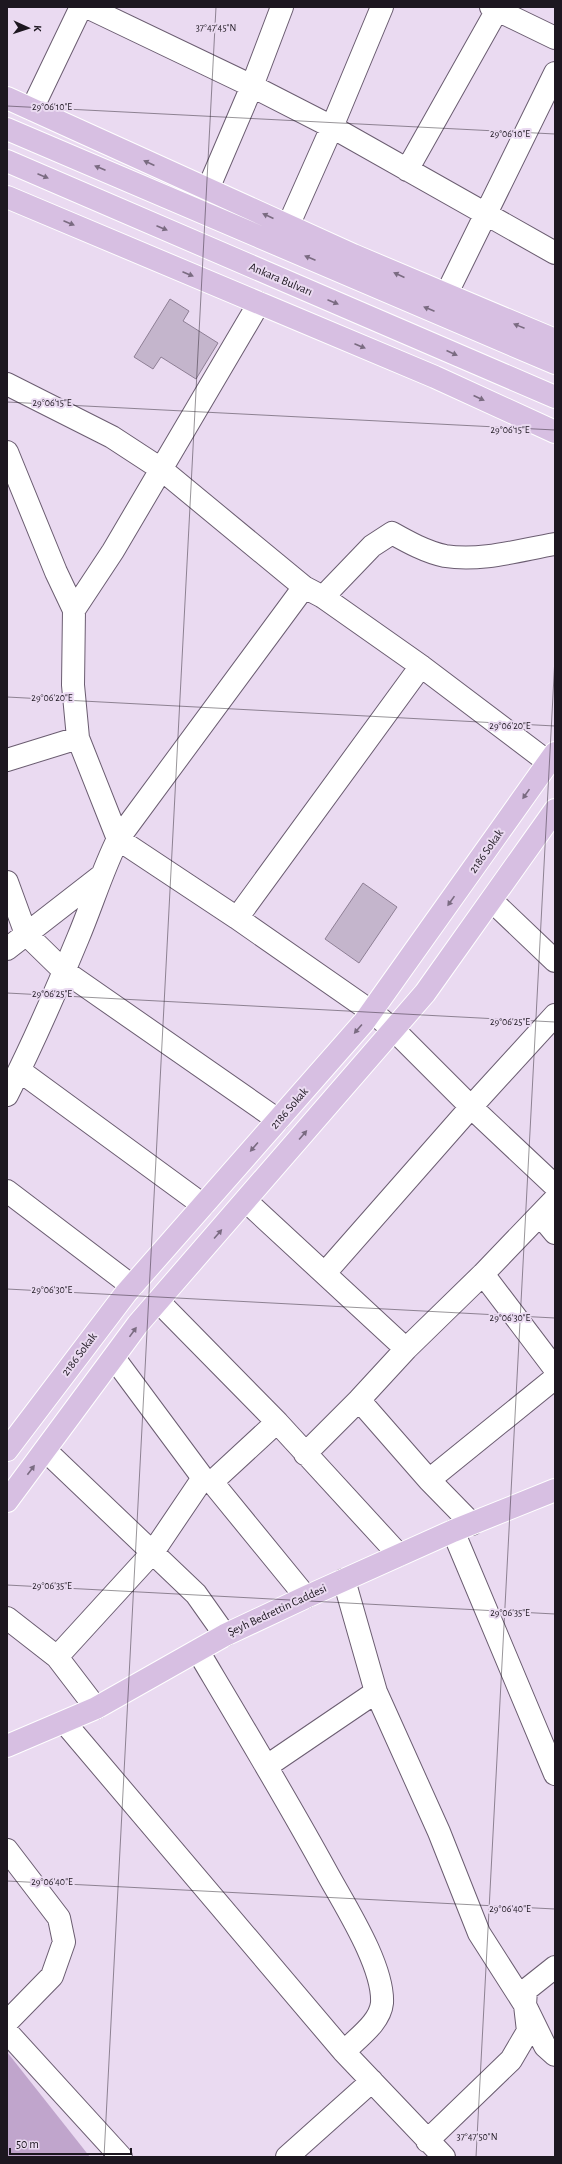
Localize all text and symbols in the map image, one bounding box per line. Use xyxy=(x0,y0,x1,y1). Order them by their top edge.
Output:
north arrow xyxy=(8,8,48,48)
text: 37°47'45"N xyxy=(196,23,236,33)
text: K xyxy=(32,25,43,33)
text: 29°06'10"E xyxy=(32,102,72,112)
text: 29°06'10"E xyxy=(490,129,530,139)
one-way arrow xyxy=(144,160,155,166)
one-way arrow xyxy=(93,165,105,171)
one-way arrow xyxy=(37,174,49,180)
one-way arrow xyxy=(261,213,273,219)
one-way arrow xyxy=(63,220,74,226)
one-way arrow xyxy=(157,225,168,231)
one-way arrow xyxy=(304,255,315,261)
street label: Ankara Bulvarı xyxy=(248,260,314,298)
one-way arrow xyxy=(183,271,195,277)
one-way arrow xyxy=(394,272,405,278)
one-way arrow xyxy=(327,299,338,305)
one-way arrow xyxy=(423,305,435,311)
one-way arrow xyxy=(512,322,524,328)
one-way arrow xyxy=(354,343,365,349)
one-way arrow xyxy=(447,350,458,356)
one-way arrow xyxy=(473,395,485,401)
text: 29°06'15"E xyxy=(32,398,72,408)
text: 29°06'15"E xyxy=(490,425,530,435)
text: 29°06'20"E xyxy=(31,693,73,703)
text: 29°06'20"E xyxy=(489,721,531,731)
one-way arrow xyxy=(522,789,530,800)
street label: 2186 Sokak xyxy=(467,826,506,875)
one-way arrow xyxy=(447,895,455,906)
text: 29°06'25"E xyxy=(32,989,72,999)
text: 29°06'25"E xyxy=(490,1017,530,1027)
one-way arrow xyxy=(354,1023,363,1034)
street label: 2186 Sokak xyxy=(268,1085,310,1131)
one-way arrow xyxy=(298,1130,307,1141)
one-way arrow xyxy=(250,1142,259,1153)
one-way arrow xyxy=(213,1228,222,1239)
text: 29°06'30"E xyxy=(32,1285,73,1295)
text: 29°06'30"E xyxy=(490,1313,531,1323)
one-way arrow xyxy=(129,1327,137,1337)
street label: 2186 Sokak xyxy=(59,1330,99,1378)
one-way arrow xyxy=(26,1465,35,1476)
text: 29°06'35"E xyxy=(32,1581,72,1591)
street label: Şeyh Bedrettin Caddesi xyxy=(226,1582,329,1639)
text: 29°06'35"E xyxy=(490,1608,530,1618)
text: 29°06'40"E xyxy=(31,1877,73,1887)
text: 29°06'40"E xyxy=(489,1904,531,1914)
scale bar xyxy=(10,2130,131,2156)
text: 37°47'50"N xyxy=(457,2132,497,2142)
text: 50 m xyxy=(16,2138,39,2150)

